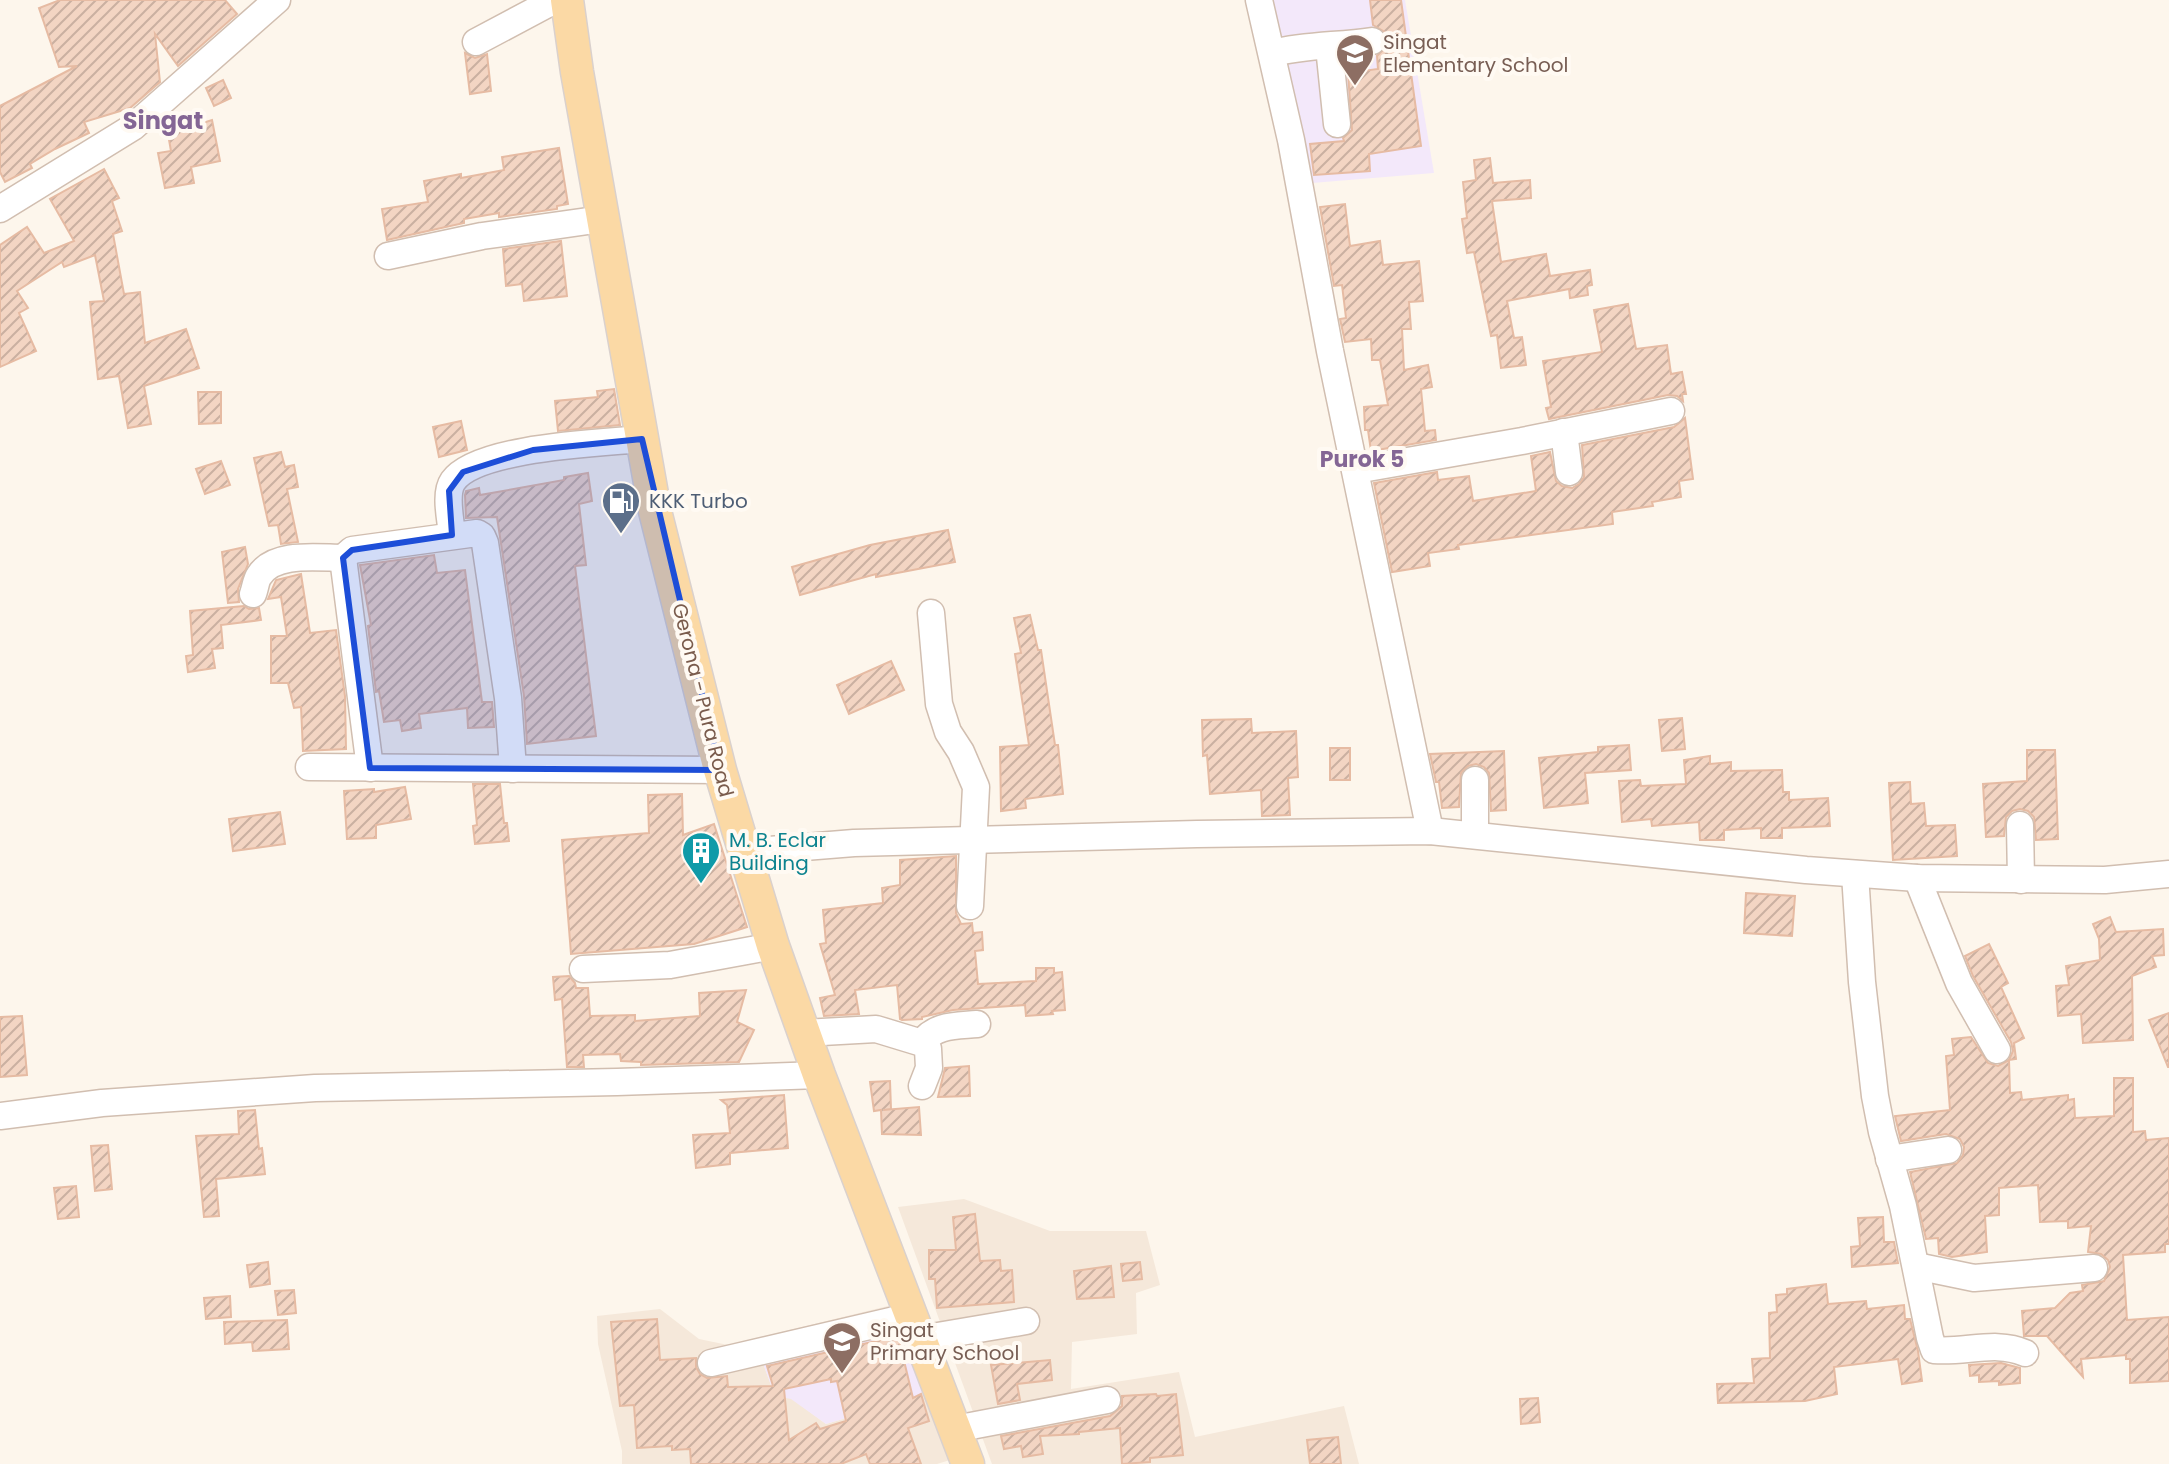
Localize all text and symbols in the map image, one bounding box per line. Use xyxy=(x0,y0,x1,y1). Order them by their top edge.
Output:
place label: Singat Elementary School xyxy=(1383,28,1568,79)
school or university icon: Singat Elementary School xyxy=(1334,32,1376,87)
district label: Singat xyxy=(123,104,203,137)
district label: Purok 5 xyxy=(1320,444,1404,475)
fuel station icon: KKK Turbo xyxy=(600,480,642,535)
place label: KKK Turbo xyxy=(649,487,748,515)
street label: Gerona - Pura Road xyxy=(665,600,741,800)
place label: M. B. Eclar Building xyxy=(729,826,826,877)
building icon: M. B. Eclar Building xyxy=(680,830,722,885)
place label: Singat Primary School xyxy=(870,1316,1019,1367)
school or university icon: Singat Primary School xyxy=(821,1320,863,1375)

